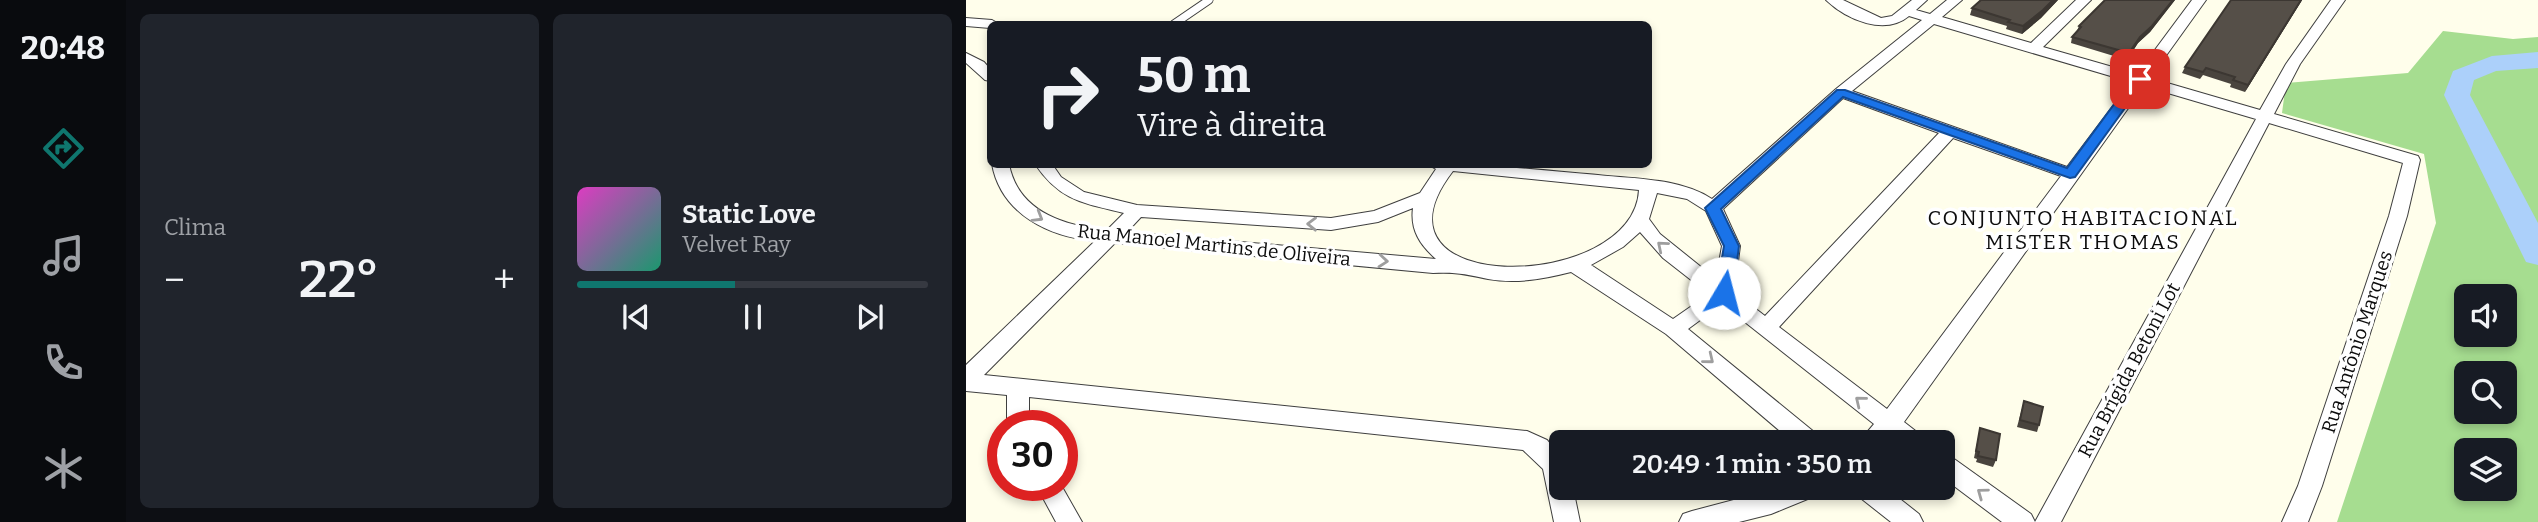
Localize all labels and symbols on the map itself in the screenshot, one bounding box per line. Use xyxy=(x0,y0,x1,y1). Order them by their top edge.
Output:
pin xyxy=(2110,49,2170,109)
district label: CONJUNTO HABITACIONAL MISTER THOMAS xyxy=(1927,205,2239,255)
one-way arrow xyxy=(1031,209,1044,222)
one-way arrow xyxy=(1306,216,1317,232)
street label: Rua Manoel Martins de Oliveira xyxy=(1076,219,1352,271)
one-way arrow xyxy=(1658,241,1670,254)
street label: Rua Antônio Marques xyxy=(2317,248,2397,436)
one-way arrow xyxy=(1378,253,1389,268)
position arrow xyxy=(1687,256,1761,330)
street label: Rua Brígida Betoni Lot xyxy=(2073,279,2185,461)
one-way arrow xyxy=(1701,350,1713,363)
one-way arrow xyxy=(1856,397,1869,409)
speed limit sign: 30 xyxy=(987,410,1078,501)
one-way arrow xyxy=(1977,488,1990,501)

